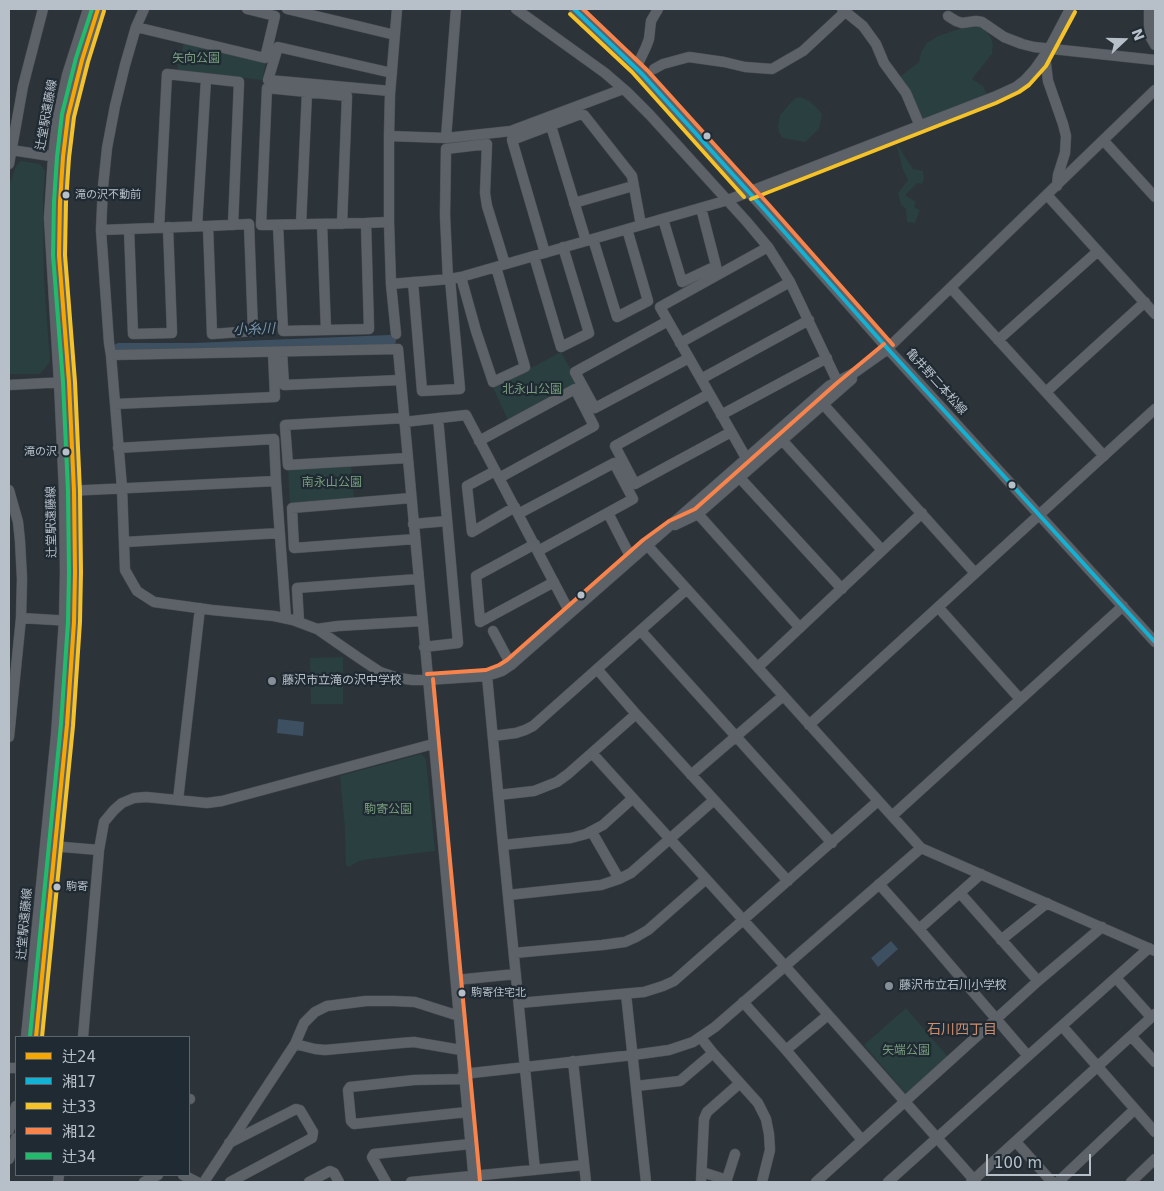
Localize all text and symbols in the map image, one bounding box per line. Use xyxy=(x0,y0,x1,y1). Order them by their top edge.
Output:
north arrow xyxy=(1099,15,1149,65)
text: N xyxy=(1128,26,1148,43)
park label: 矢向公園 xyxy=(172,52,220,66)
street label: 辻堂駅遠藤線 xyxy=(34,78,60,152)
unlabelled marker xyxy=(702,131,712,141)
place label: 滝の沢不動前 xyxy=(75,188,141,202)
marker: 滝の沢不動前 xyxy=(61,190,71,200)
water label: 小糸川 xyxy=(233,321,275,339)
street label: 亀井野二本松線 xyxy=(903,346,969,418)
park label: 北永山公園 xyxy=(502,383,562,397)
place label: 滝の沢 xyxy=(24,445,57,459)
marker: 滝の沢 xyxy=(61,447,71,457)
park label: 南永山公園 xyxy=(302,476,362,490)
unlabelled marker xyxy=(1007,480,1017,490)
street label: 辻堂駅遠藤線 xyxy=(44,486,60,558)
unlabelled marker xyxy=(576,590,586,600)
place label: 藤沢市立滝の沢中学校 xyxy=(282,674,402,688)
marker: 藤沢市立滝の沢中学校 xyxy=(266,675,278,687)
park label: 駒寄公園 xyxy=(364,803,412,817)
place label: 駒寄 xyxy=(66,880,88,894)
marker: 駒寄 xyxy=(52,882,62,892)
street label: 辻堂駅遠藤線 xyxy=(15,888,35,960)
place label: 藤沢市立石川小学校 xyxy=(899,979,1007,993)
marker: 藤沢市立石川小学校 xyxy=(883,980,895,992)
place label: 駒寄住宅北 xyxy=(471,986,526,1000)
marker: 駒寄住宅北 xyxy=(457,988,467,998)
district label: 石川四丁目 xyxy=(927,1022,997,1038)
legend xyxy=(15,1036,190,1176)
park label: 矢端公園 xyxy=(882,1044,930,1058)
text: 辻24 xyxy=(62,1048,96,1066)
text: 湘17 xyxy=(62,1073,96,1091)
text: 辻33 xyxy=(62,1098,96,1116)
text: 湘12 xyxy=(62,1123,96,1141)
scale bar xyxy=(989,1144,1094,1176)
text: 辻34 xyxy=(62,1148,96,1166)
text: 100 m xyxy=(994,1154,1042,1172)

